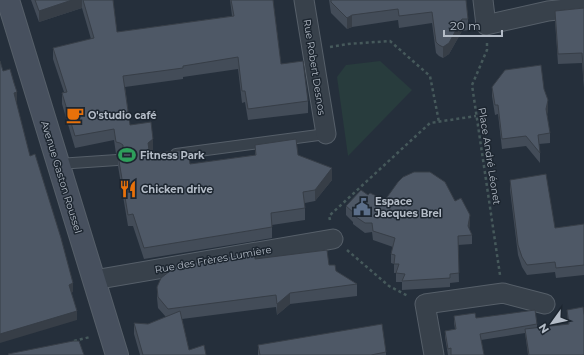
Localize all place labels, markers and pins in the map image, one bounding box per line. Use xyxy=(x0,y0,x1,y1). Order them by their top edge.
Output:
cafe icon: O'studio café xyxy=(65,105,85,125)
place label: O'studio café xyxy=(88,109,157,122)
sports icon: Fitness Park xyxy=(117,145,137,165)
place label: Fitness Park xyxy=(140,149,205,162)
restaurant icon: Chicken drive xyxy=(118,179,138,199)
place label: Chicken drive xyxy=(141,183,213,196)
place label: Espace Jacques Brel xyxy=(374,195,442,220)
public building icon: Espace Jacques Brel xyxy=(352,197,372,217)

